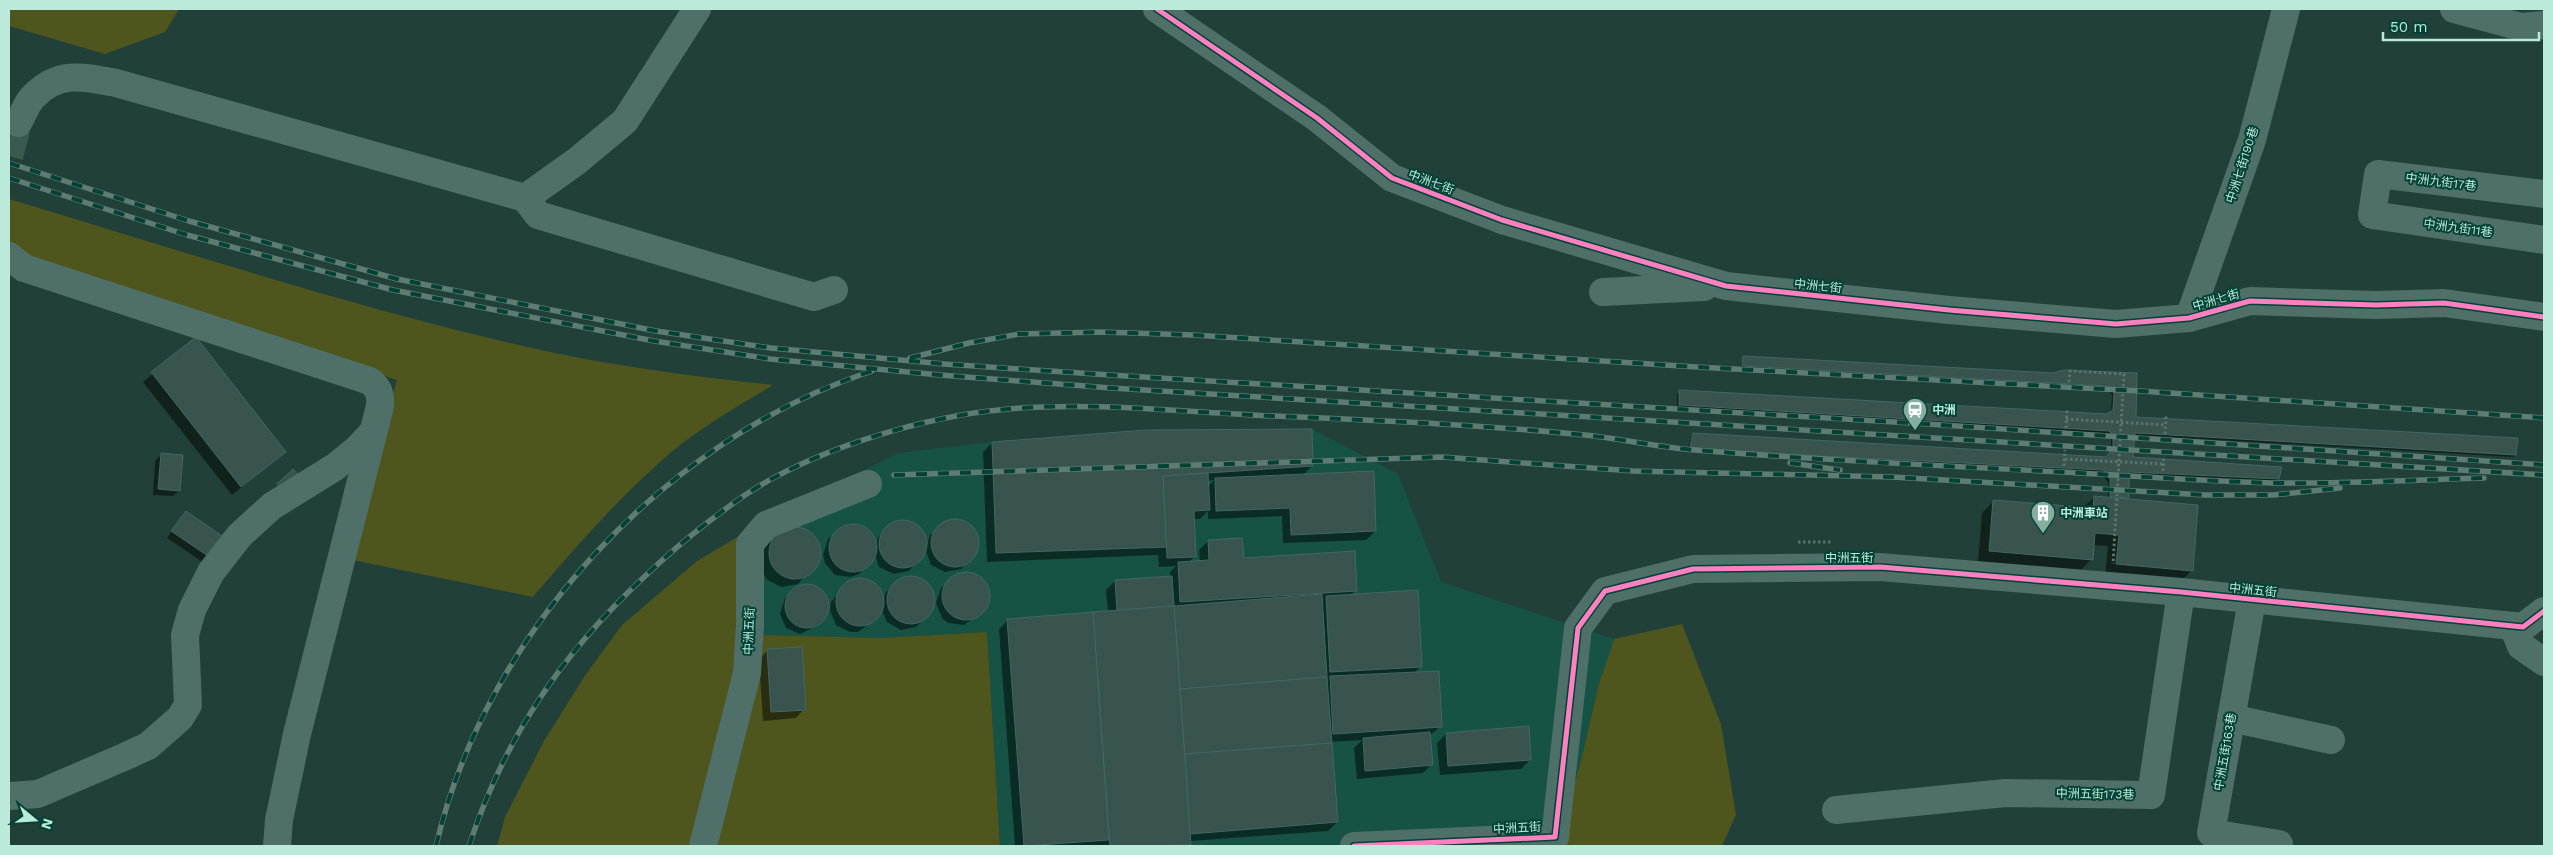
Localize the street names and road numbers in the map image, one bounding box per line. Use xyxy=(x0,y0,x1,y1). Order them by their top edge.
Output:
street label: 中洲七街190巷 xyxy=(2223,125,2261,205)
street label: 中洲七街 xyxy=(1406,167,1456,197)
street label: 中洲九街17巷 xyxy=(2405,171,2477,193)
street label: 中洲九街11巷 xyxy=(2423,216,2493,240)
street label: 中洲七街 xyxy=(1793,277,1843,295)
street label: 中洲七街 xyxy=(2191,287,2241,313)
street label: 中洲五街 xyxy=(1825,551,1873,565)
street label: 中洲五街 xyxy=(2228,581,2278,599)
street label: 中洲五街 xyxy=(741,607,757,655)
street label: 中洲五街163巷 xyxy=(2211,712,2239,792)
street label: 中洲五街173巷 xyxy=(2056,786,2134,802)
street label: 中洲五街 xyxy=(1493,820,1541,836)

